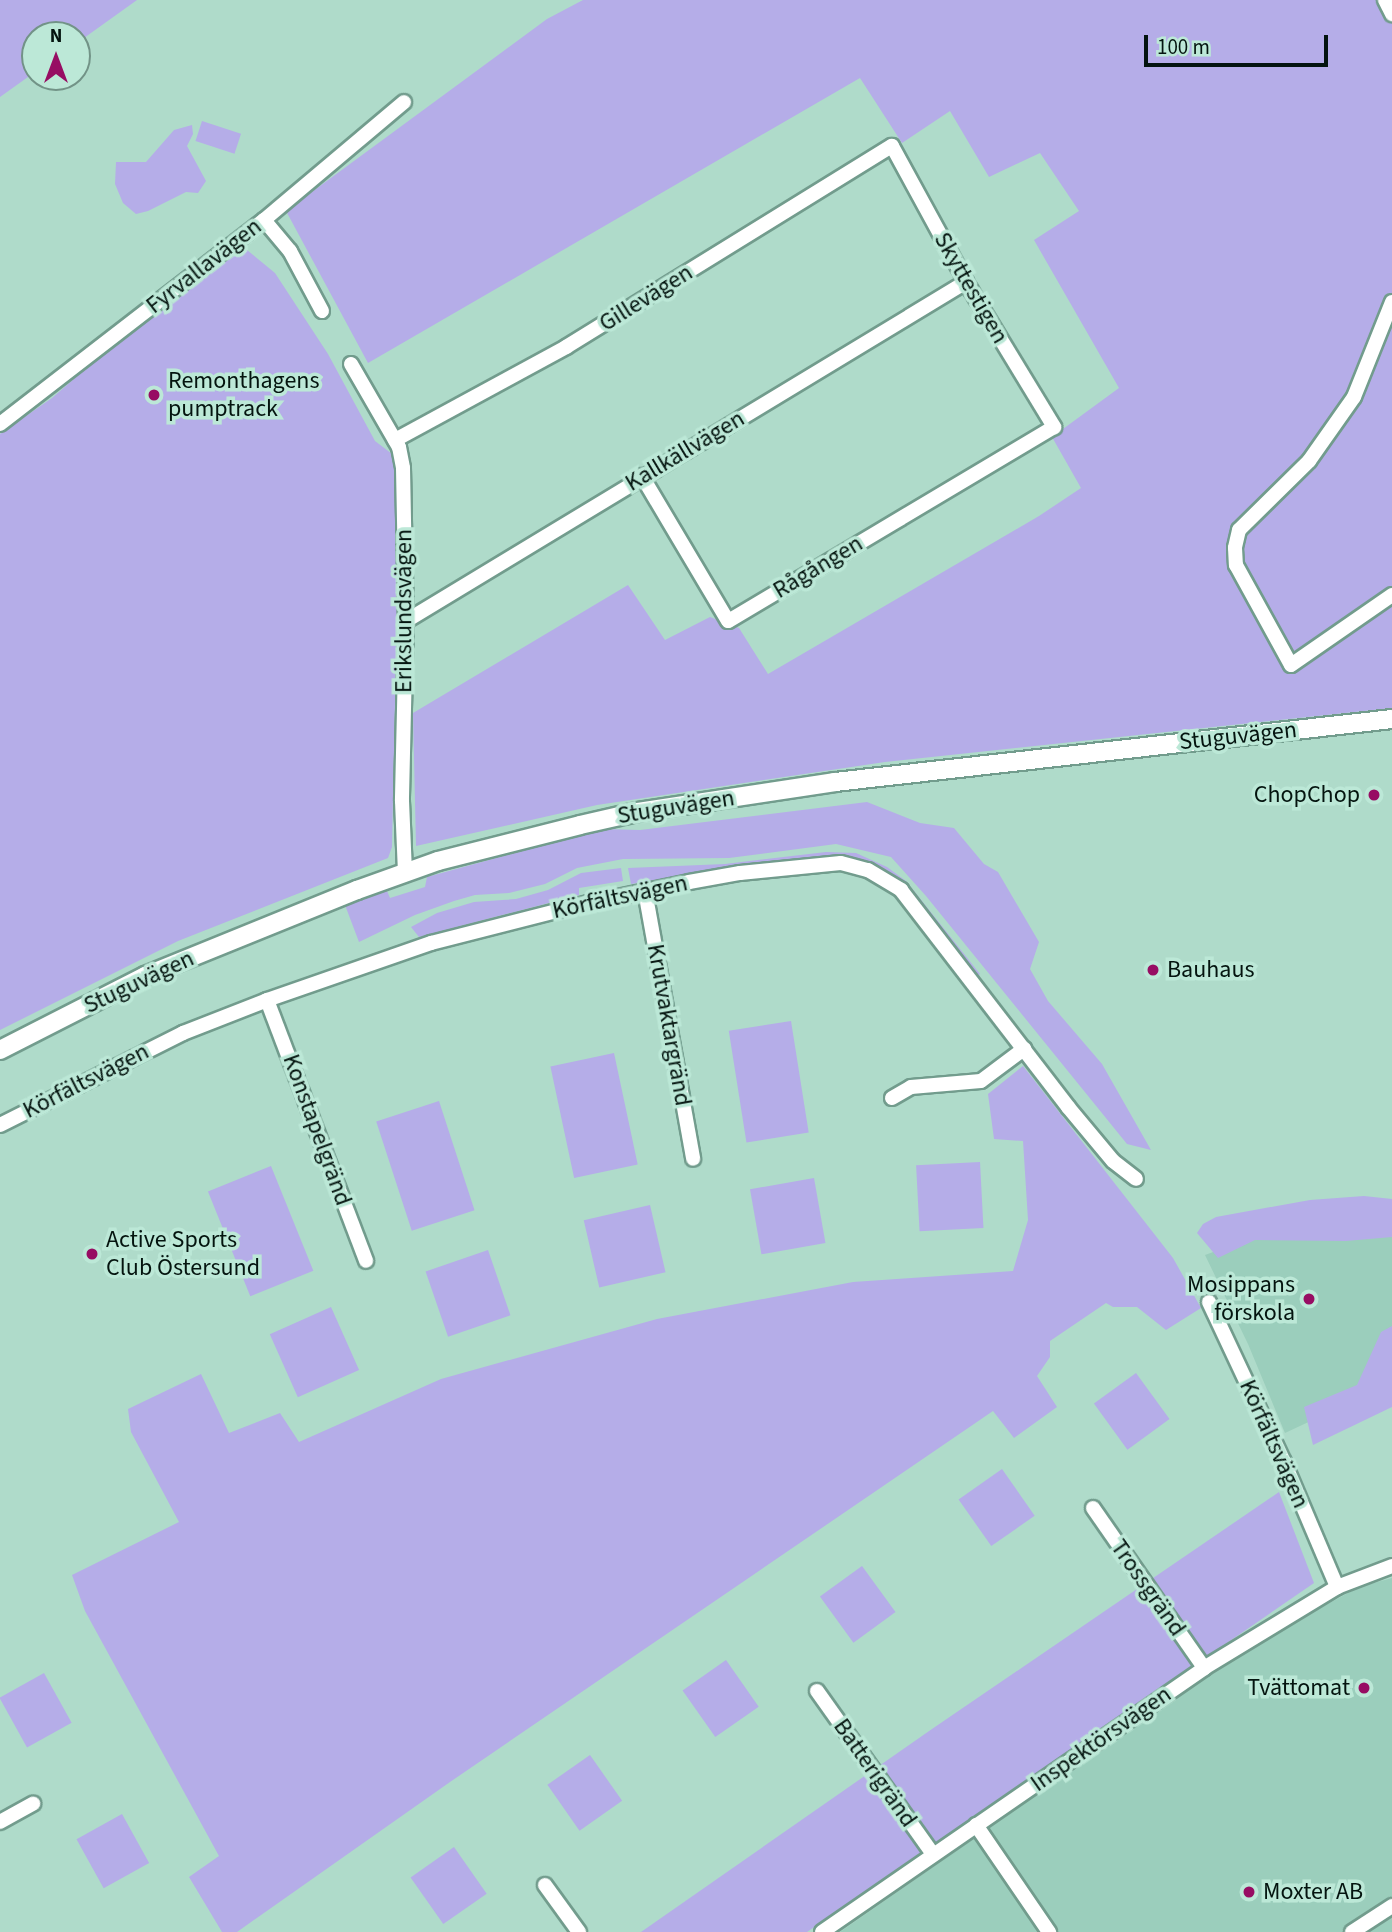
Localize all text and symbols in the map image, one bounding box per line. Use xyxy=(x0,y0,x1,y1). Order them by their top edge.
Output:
north arrow xyxy=(21,21,91,91)
scale bar xyxy=(1147,21,1331,65)
text: N xyxy=(50,23,62,50)
text: 100 m xyxy=(1157,32,1210,62)
street label: Fyrvallavägen xyxy=(141,212,267,320)
street label: Skyttestigen xyxy=(928,227,1014,349)
street label: Gillevägen xyxy=(594,258,698,338)
place label: Remonthagens pumptrack xyxy=(168,367,319,423)
marker: Remonthagens pumptrack xyxy=(146,387,162,403)
street label: Kallkällvägen xyxy=(620,404,750,498)
street label: Erikslundsvägen xyxy=(390,529,418,693)
street label: Rågången xyxy=(768,529,868,605)
street label: Stuguvägen xyxy=(1178,716,1298,756)
place label: ChopChop xyxy=(1254,781,1360,809)
street label: Stuguvägen xyxy=(615,784,737,830)
marker: ChopChop xyxy=(1366,787,1382,803)
street label: Körfältsvägen xyxy=(550,869,690,925)
street label: Krutvaktargränd xyxy=(641,942,697,1108)
street label: Stuguvägen xyxy=(79,944,199,1020)
place label: Bauhaus xyxy=(1167,956,1255,984)
marker: Bauhaus xyxy=(1145,962,1161,978)
street label: Körfältsvägen xyxy=(18,1037,154,1125)
street label: Konstapelgränd xyxy=(276,1050,358,1210)
place label: Active Sports Club Östersund xyxy=(106,1226,260,1282)
marker: Active Sports Club Östersund xyxy=(84,1246,100,1262)
place label: Mosippans förskola xyxy=(1187,1271,1295,1327)
marker: Mosippans förskola xyxy=(1301,1291,1317,1307)
street label: Körfältsvägen xyxy=(1233,1375,1315,1513)
street label: Trossgränd xyxy=(1104,1534,1192,1642)
place label: Tvättomat xyxy=(1247,1674,1350,1702)
street label: Inspektörsvägen xyxy=(1025,1680,1177,1798)
marker: Tvättomat xyxy=(1356,1680,1372,1696)
street label: Batterigränd xyxy=(827,1713,923,1833)
place label: Moxter AB xyxy=(1263,1878,1363,1906)
marker: Moxter AB xyxy=(1241,1884,1257,1900)

